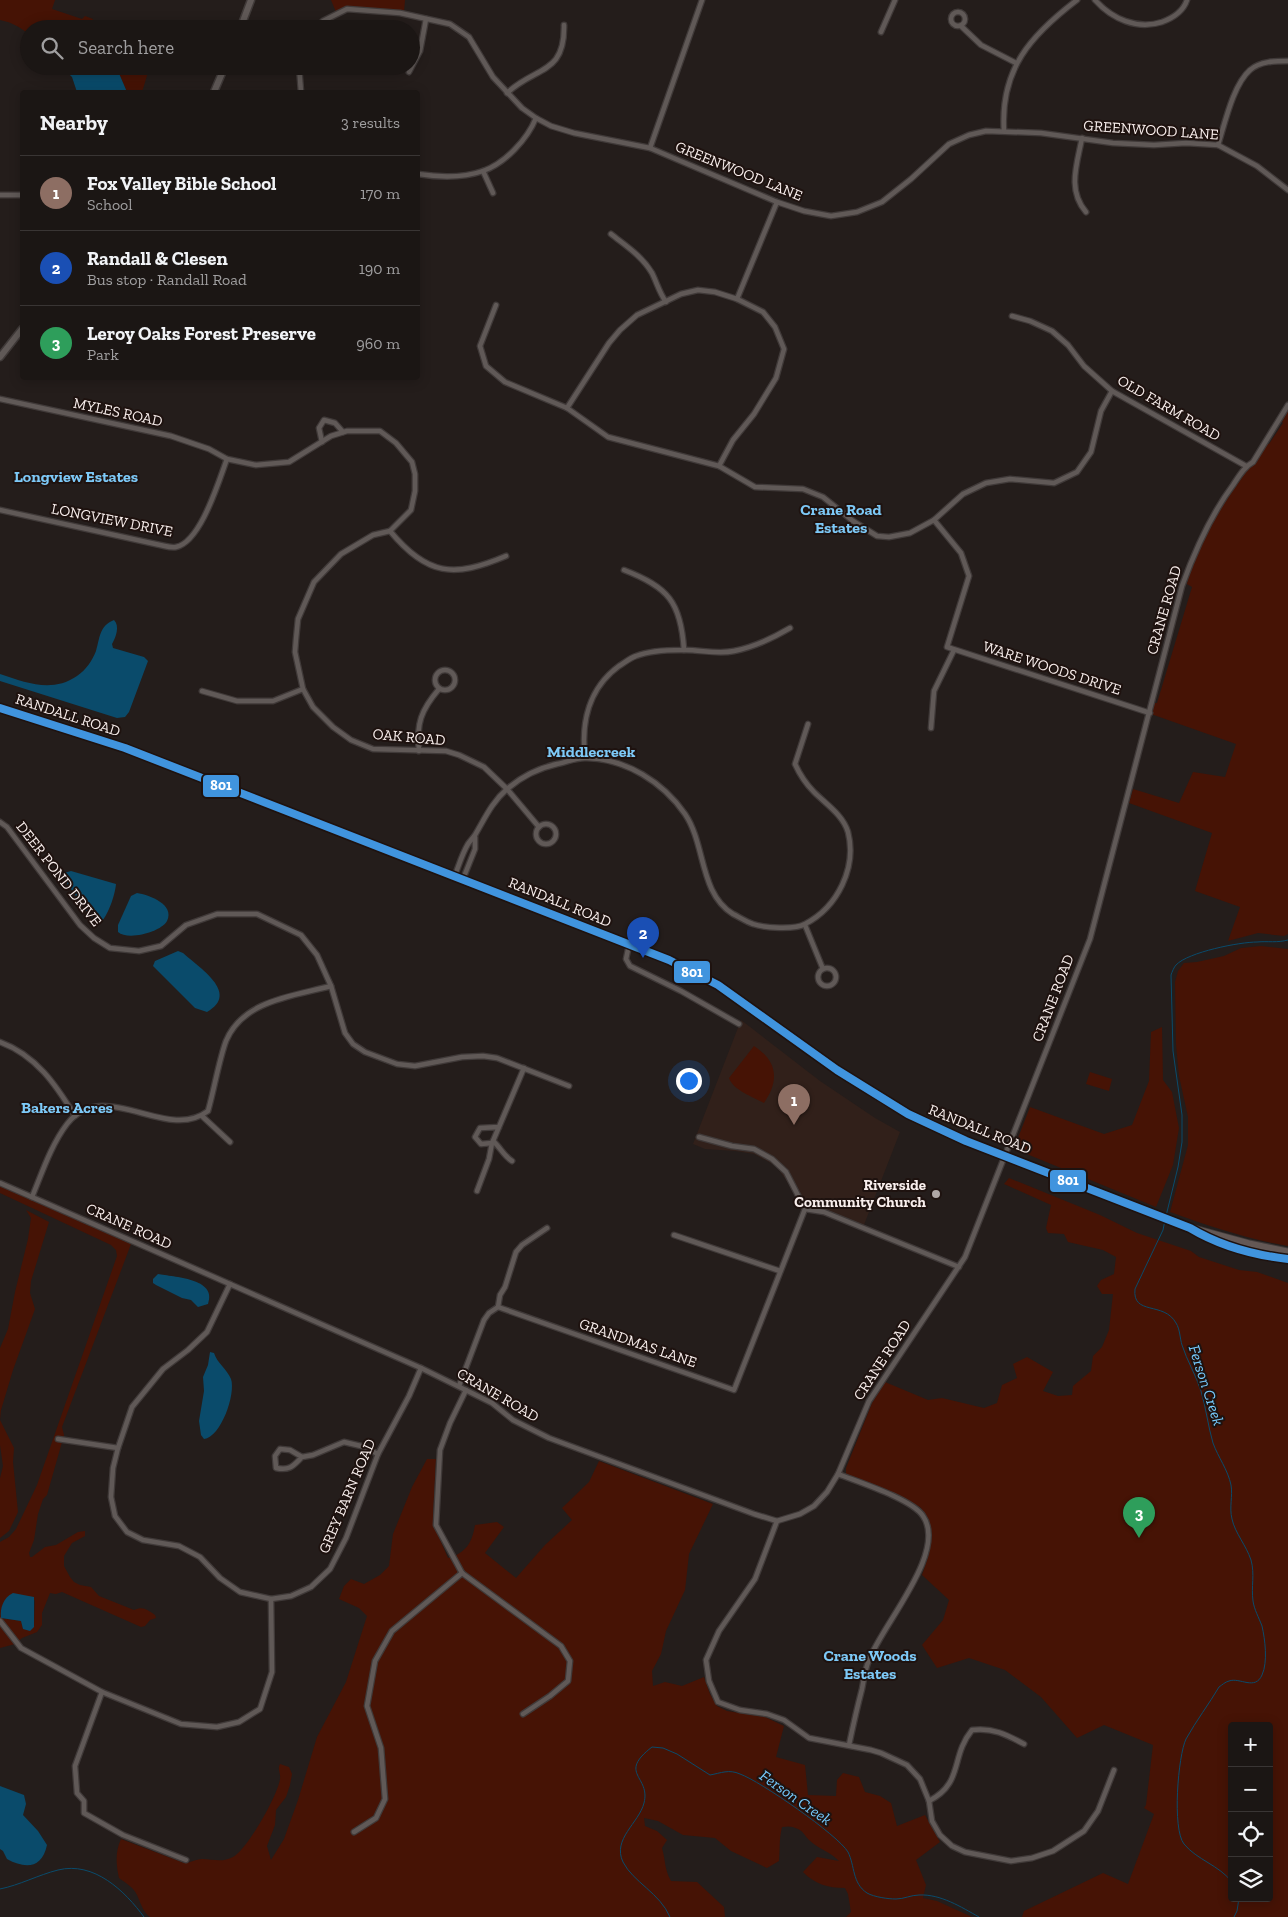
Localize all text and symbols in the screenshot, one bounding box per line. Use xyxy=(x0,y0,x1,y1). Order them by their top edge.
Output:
search box xyxy=(20,20,420,75)
icon: search xyxy=(38,34,66,62)
text: Search here xyxy=(78,36,174,59)
text: Nearby xyxy=(40,110,108,135)
text: 3 results xyxy=(341,113,400,132)
street label: GREENWOOD LANE xyxy=(1083,116,1219,144)
street label: GREENWOOD LANE xyxy=(673,137,805,205)
text: Fox Valley Bible School xyxy=(87,172,277,195)
text: 1 xyxy=(53,184,59,203)
text: 170 m xyxy=(360,184,400,203)
text: School xyxy=(87,195,133,214)
text: Randall & Clesen xyxy=(87,247,228,270)
text: 2 xyxy=(52,259,60,278)
text: 190 m xyxy=(359,259,400,278)
text: Bus stop · Randall Road xyxy=(87,270,247,289)
text: Leroy Oaks Forest Preserve xyxy=(87,322,316,345)
text: 3 xyxy=(52,334,60,353)
text: 960 m xyxy=(356,334,400,353)
text: Park xyxy=(87,345,119,364)
street label: OLD FARM ROAD xyxy=(1114,371,1224,445)
street label: MYLES ROAD xyxy=(72,394,164,430)
district label: Longview Estates xyxy=(14,467,138,486)
street label: LONGVIEW DRIVE xyxy=(50,499,174,541)
district label: Crane Road Estates xyxy=(800,500,882,537)
street label: CRANE ROAD xyxy=(1143,563,1185,657)
street label: WARE WOODS DRIVE xyxy=(981,637,1124,699)
street label: RANDALL ROAD xyxy=(13,690,123,740)
street label: OAK ROAD xyxy=(372,725,446,749)
district label: Middlecreek xyxy=(547,742,635,761)
line badge: 801 xyxy=(202,774,240,798)
text: 801 xyxy=(210,777,232,794)
street label: DEER POND DRIVE xyxy=(12,818,106,930)
street label: RANDALL ROAD xyxy=(506,873,614,931)
pin: 2 xyxy=(627,917,659,958)
street label: CRANE ROAD xyxy=(1028,952,1078,1044)
line badge: 801 xyxy=(673,960,711,984)
text: 801 xyxy=(681,964,703,981)
your location xyxy=(676,1068,702,1094)
pin: 1 xyxy=(778,1084,810,1125)
district label: Bakers Acres xyxy=(21,1098,113,1117)
street label: RANDALL ROAD xyxy=(926,1100,1034,1158)
line badge: 801 xyxy=(1049,1169,1087,1193)
text: 801 xyxy=(1057,1172,1079,1189)
place label: Riverside Community Church xyxy=(794,1176,926,1211)
marker: Riverside Community Church xyxy=(930,1188,942,1200)
street label: CRANE ROAD xyxy=(83,1199,175,1253)
street label: GRANDMAS LANE xyxy=(577,1314,699,1372)
street label: CRANE ROAD xyxy=(849,1317,915,1403)
water label: Ferson Creek xyxy=(1185,1342,1228,1428)
street label: CRANE ROAD xyxy=(454,1364,542,1426)
street label: GREY BARN ROAD xyxy=(315,1436,379,1556)
pin: 3 xyxy=(1123,1497,1155,1538)
district label: Crane Woods Estates xyxy=(823,1646,917,1683)
map controls xyxy=(1228,1722,1273,1902)
button: + xyxy=(1228,1722,1273,1767)
water label: Ferson Creek xyxy=(756,1766,835,1829)
button: − xyxy=(1228,1767,1273,1812)
button: locate xyxy=(1228,1812,1273,1857)
button: layers xyxy=(1228,1857,1273,1902)

